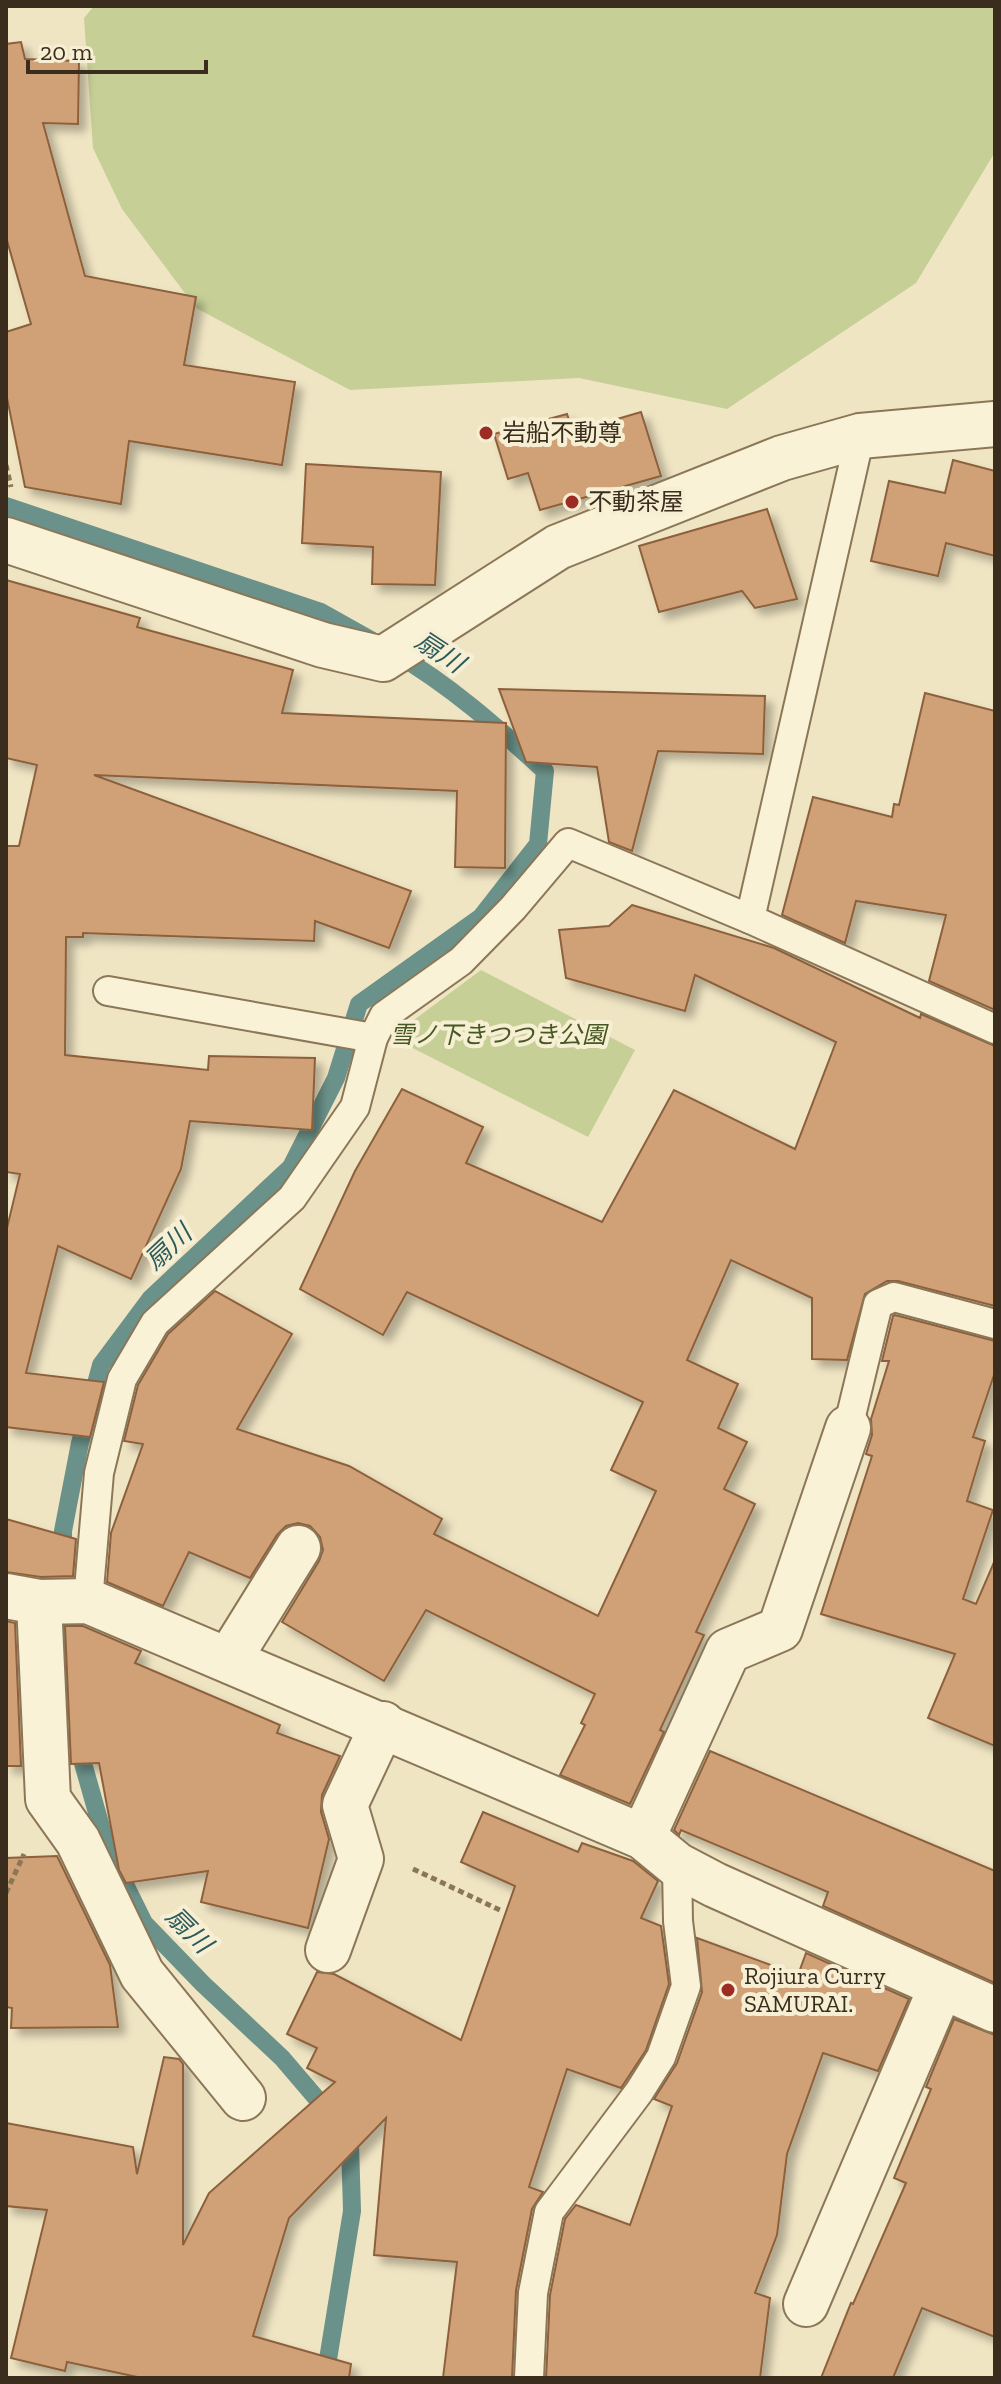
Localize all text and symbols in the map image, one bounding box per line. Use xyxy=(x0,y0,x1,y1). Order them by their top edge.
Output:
scale bar xyxy=(28,24,206,74)
text: 20 m xyxy=(40,37,93,66)
place label: 岩船不動尊 xyxy=(502,418,622,447)
marker: 岩船不動尊 xyxy=(477,424,495,442)
place label: 不動茶屋 xyxy=(588,487,684,516)
marker: 不動茶屋 xyxy=(563,493,581,511)
water label: 扇川 xyxy=(409,624,473,681)
park label: 雪ノ下きつつき公園 xyxy=(390,1020,609,1049)
water label: 扇川 xyxy=(138,1216,200,1276)
water label: 扇川 xyxy=(159,1900,221,1962)
place label: Rojiura Curry SAMURAI. xyxy=(744,1961,886,2018)
marker: Rojiura Curry SAMURAI. xyxy=(719,1981,737,1999)

